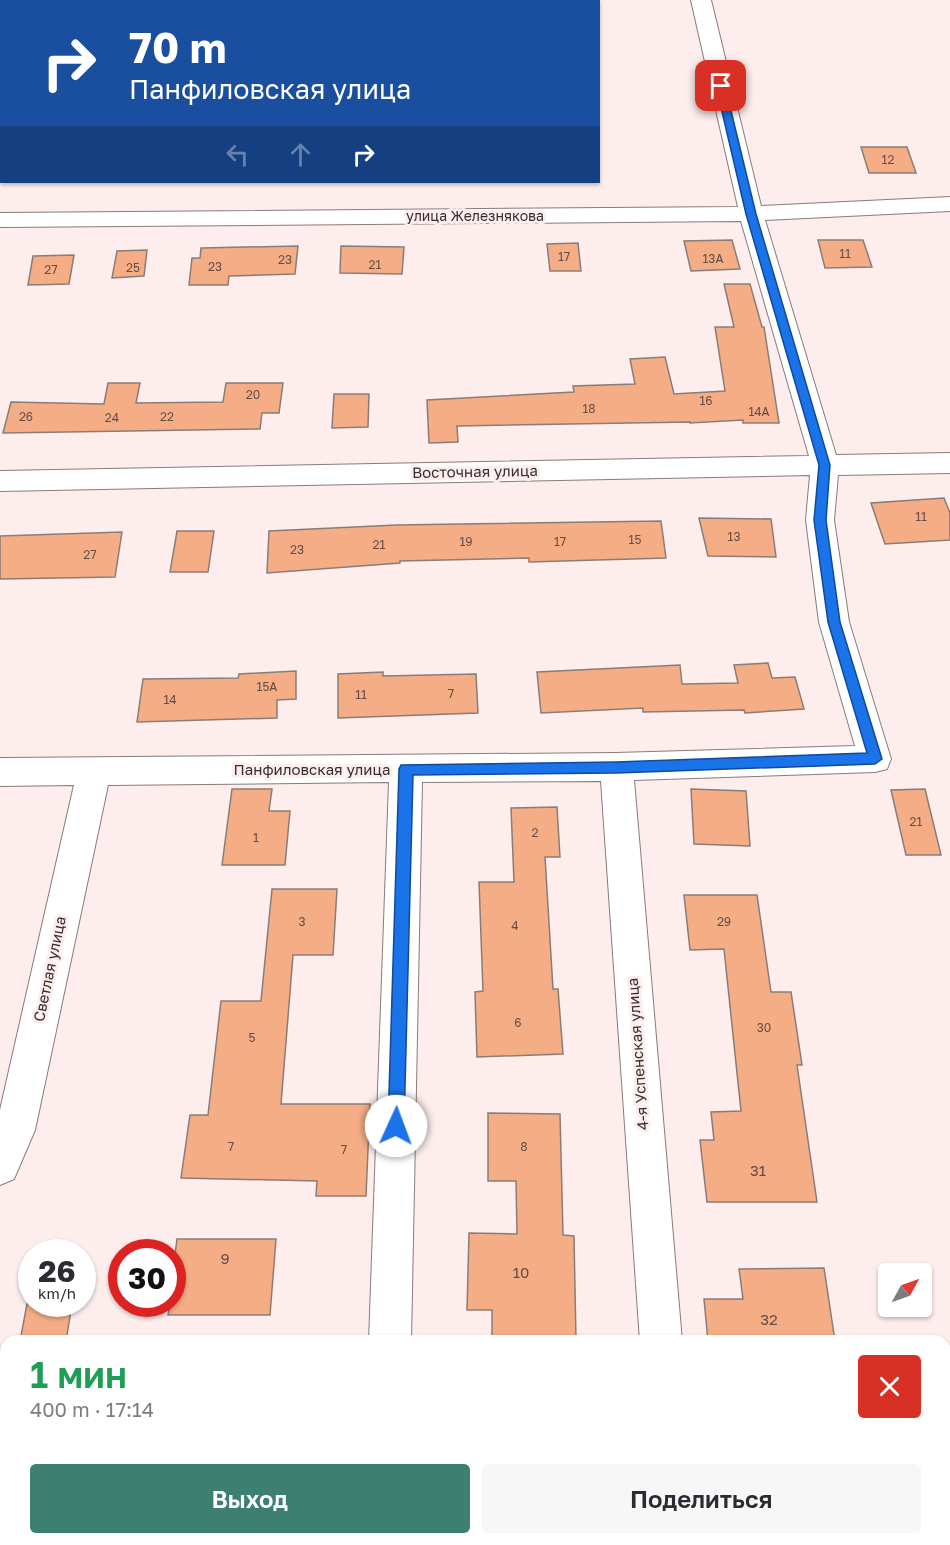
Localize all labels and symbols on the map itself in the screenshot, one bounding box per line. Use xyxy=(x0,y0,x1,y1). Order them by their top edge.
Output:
pin xyxy=(695,60,746,111)
house number: 12 xyxy=(882,152,894,167)
street label: улица Железнякова xyxy=(406,207,544,224)
house number: 11 xyxy=(839,246,851,261)
house number: 17 xyxy=(558,249,570,264)
house number: 13А xyxy=(703,251,723,266)
house number: 23 xyxy=(278,252,292,267)
house number: 21 xyxy=(369,257,382,272)
house number: 23 xyxy=(208,259,222,274)
house number: 25 xyxy=(126,260,140,275)
house number: 27 xyxy=(44,262,58,277)
house number: 20 xyxy=(246,387,260,402)
house number: 16 xyxy=(699,393,713,408)
house number: 18 xyxy=(582,401,596,416)
house number: 14А xyxy=(748,404,770,419)
house number: 26 xyxy=(19,409,33,424)
house number: 22 xyxy=(160,409,174,424)
house number: 24 xyxy=(105,410,119,425)
street label: Восточная улица xyxy=(412,461,538,481)
house number: 11 xyxy=(915,509,927,524)
house number: 13 xyxy=(728,529,740,544)
house number: 15 xyxy=(629,532,641,547)
house number: 19 xyxy=(459,534,473,549)
house number: 17 xyxy=(554,534,566,549)
house number: 21 xyxy=(373,537,386,552)
house number: 23 xyxy=(290,542,304,557)
house number: 27 xyxy=(83,547,97,562)
house number: 15А xyxy=(257,679,277,694)
house number: 7 xyxy=(448,686,454,701)
house number: 11 xyxy=(355,687,367,702)
house number: 14 xyxy=(163,692,177,707)
street label: Панфиловская улица xyxy=(234,760,390,778)
house number: 21 xyxy=(910,814,923,829)
house number: 2 xyxy=(532,825,539,840)
house number: 1 xyxy=(253,830,259,845)
street label: Светлая улица xyxy=(29,914,69,1023)
house number: 3 xyxy=(298,914,306,929)
house number: 29 xyxy=(717,914,731,929)
house number: 4 xyxy=(511,918,519,933)
street label: 4-я Успенская улица xyxy=(623,977,651,1131)
house number: 6 xyxy=(514,1015,522,1030)
house number: 30 xyxy=(757,1020,771,1035)
house number: 5 xyxy=(249,1030,256,1045)
position arrow xyxy=(364,1094,428,1158)
house number: 7 xyxy=(228,1139,234,1154)
house number: 8 xyxy=(520,1139,528,1154)
house number: 7 xyxy=(341,1142,347,1157)
house number: 31 xyxy=(750,1161,766,1179)
speed limit sign: 30 xyxy=(108,1239,186,1317)
house number: 9 xyxy=(220,1249,230,1267)
house number: 10 xyxy=(513,1263,529,1281)
north arrow xyxy=(878,1263,932,1317)
house number: 32 xyxy=(760,1310,778,1328)

